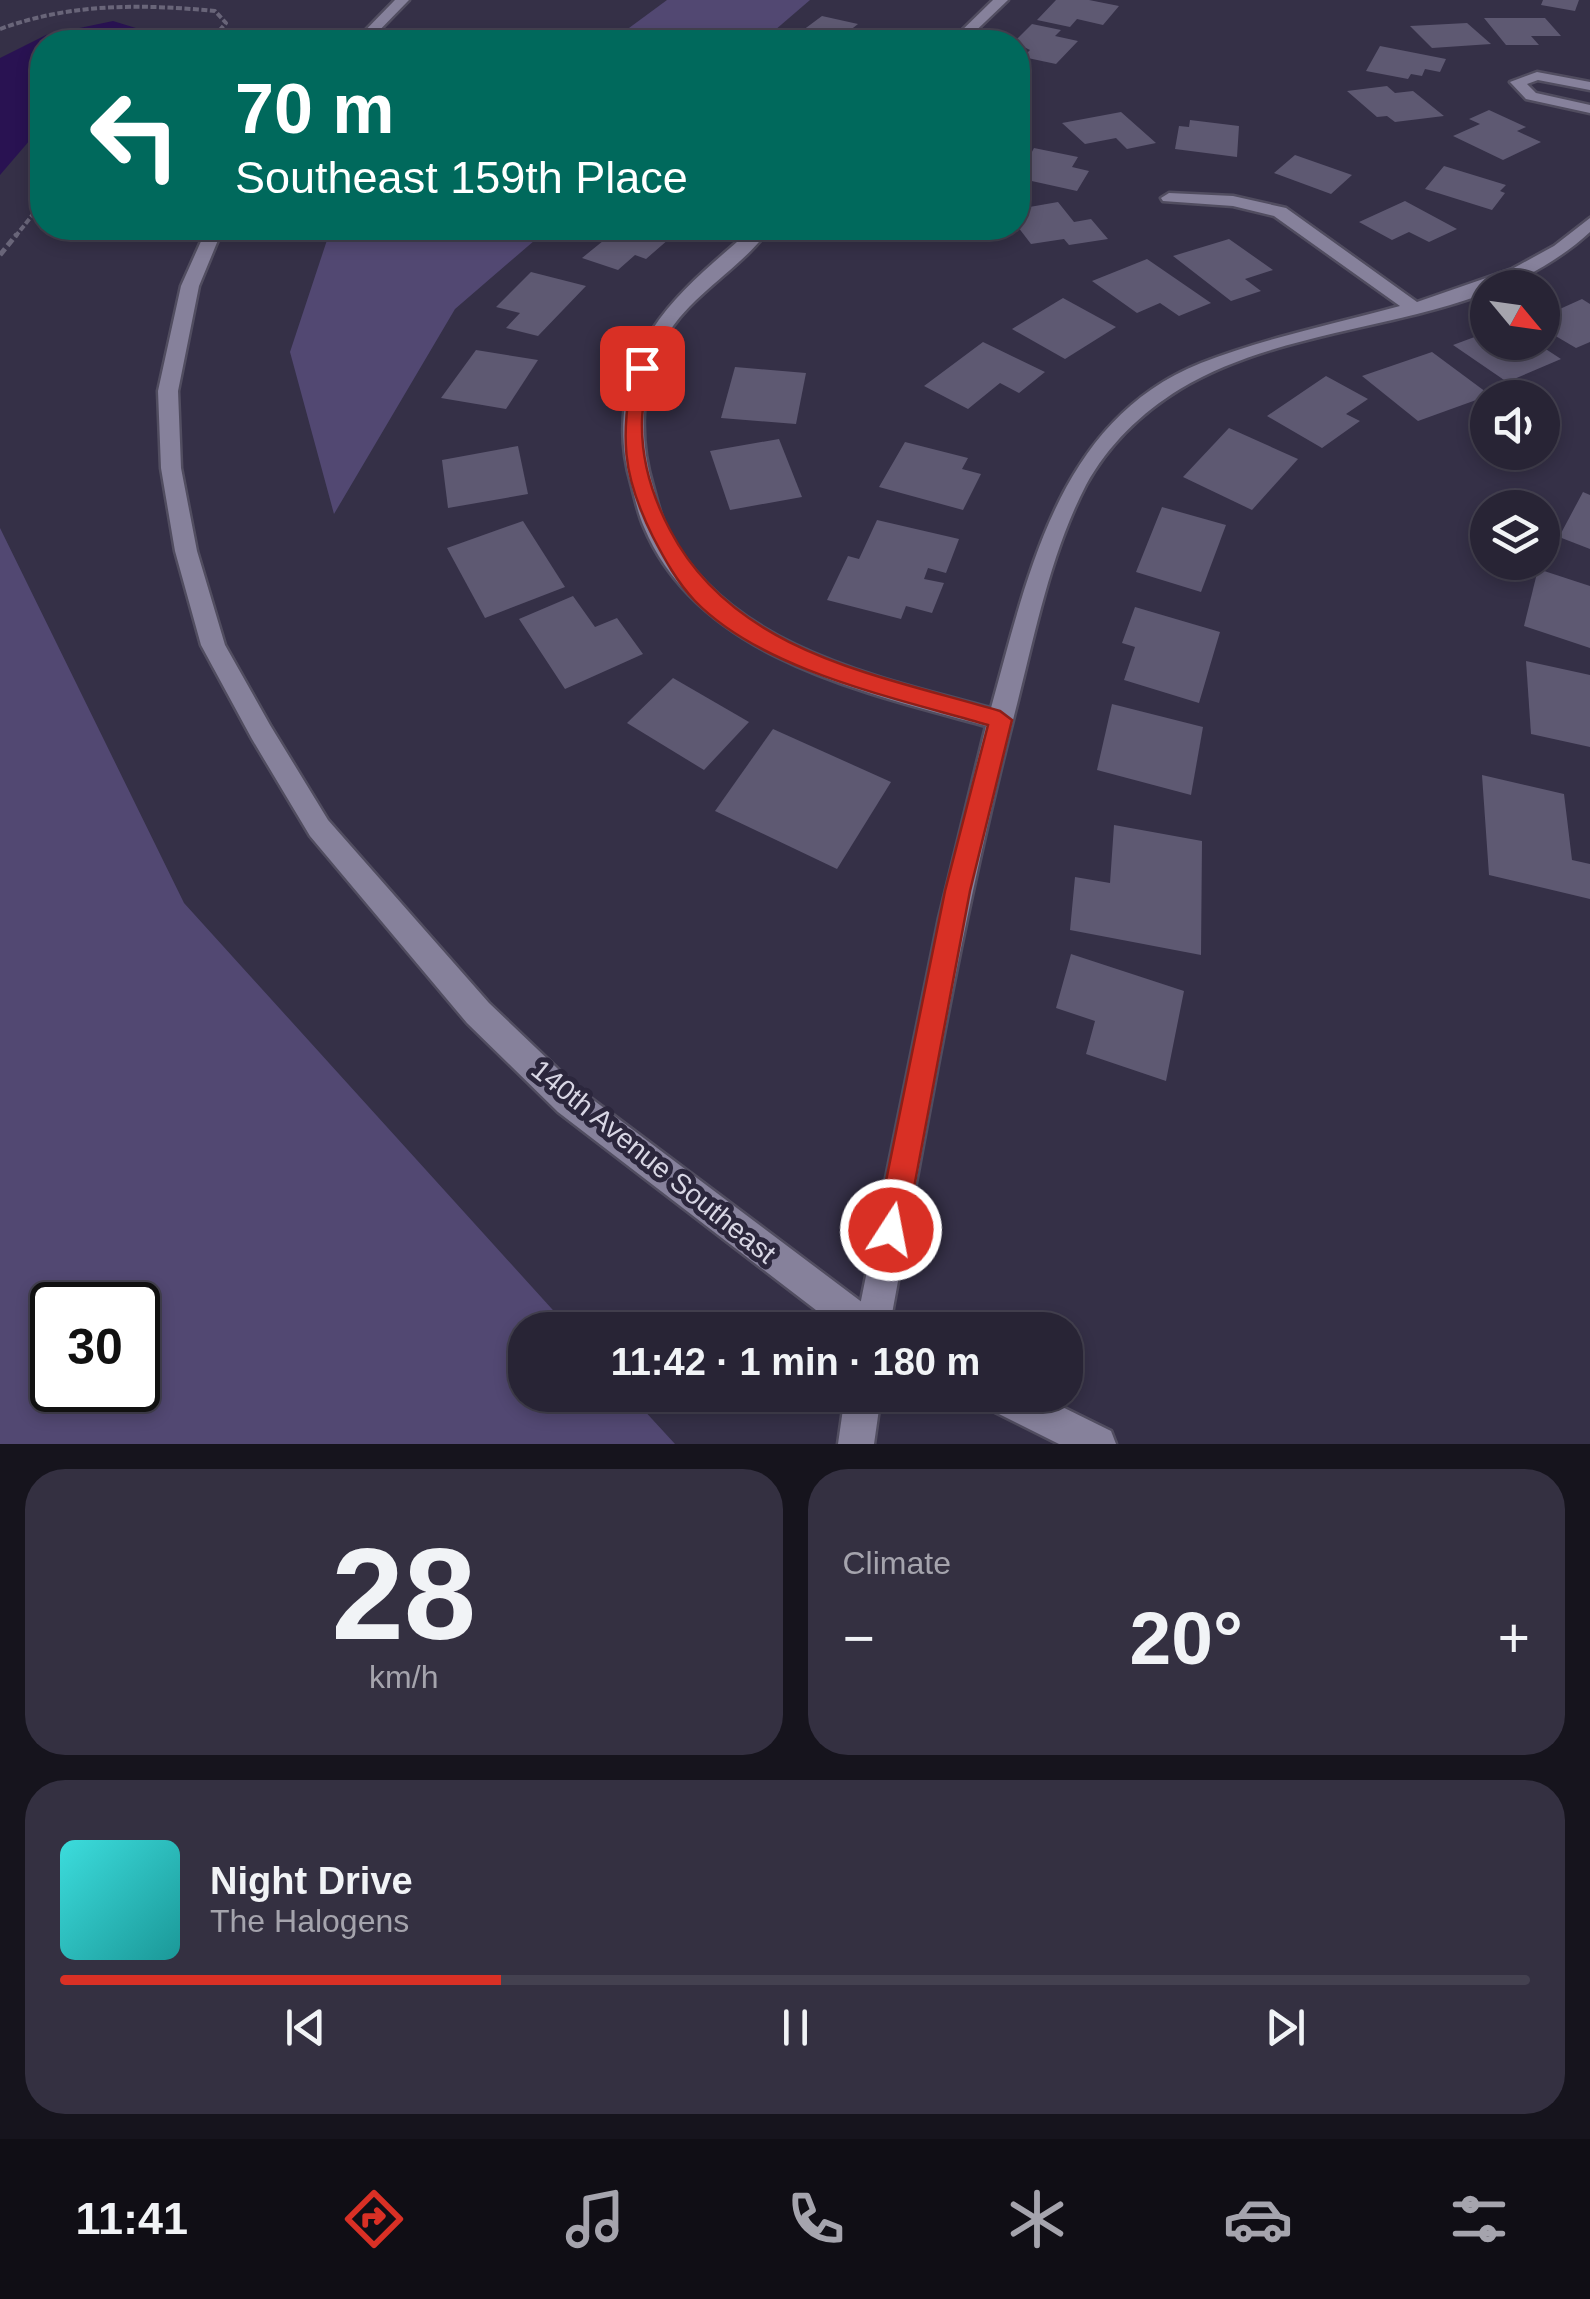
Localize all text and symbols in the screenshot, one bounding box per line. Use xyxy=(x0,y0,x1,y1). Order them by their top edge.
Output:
icon: left xyxy=(70,70,200,200)
text: 70 m xyxy=(235,70,395,148)
text: Southeast 159th Place xyxy=(235,152,688,203)
north arrow xyxy=(1470,270,1560,360)
map controls xyxy=(1470,270,1560,580)
pin xyxy=(600,326,685,411)
icon: arrive xyxy=(615,341,670,396)
button: sound xyxy=(1470,380,1560,470)
button: layers xyxy=(1470,490,1560,580)
street label: 140th Avenue Southeast xyxy=(526,1053,782,1269)
position arrow xyxy=(839,1178,943,1282)
speed limit sign: 30 xyxy=(30,1282,160,1412)
text: 11:42 · 1 min · 180 m xyxy=(611,1341,980,1383)
text: 28 xyxy=(331,1521,476,1667)
text: Climate xyxy=(843,1545,951,1581)
text: 20° xyxy=(1130,1596,1243,1680)
text: − xyxy=(843,1607,875,1669)
text: + xyxy=(1498,1607,1530,1669)
text: km/h xyxy=(369,1659,438,1695)
text: Night Drive xyxy=(210,1860,413,1902)
text: The Halogens xyxy=(210,1903,409,1939)
icon: previous xyxy=(278,2000,333,2055)
icon: pause xyxy=(768,2000,823,2055)
icon: next xyxy=(1258,2000,1313,2055)
icon: directions xyxy=(339,2184,409,2254)
icon: music xyxy=(560,2184,630,2254)
icon: phone xyxy=(781,2184,851,2254)
icon: climate xyxy=(1002,2184,1072,2254)
icon: car xyxy=(1223,2184,1293,2254)
icon: filters xyxy=(1444,2184,1514,2254)
text: 11:41 xyxy=(76,2193,188,2244)

